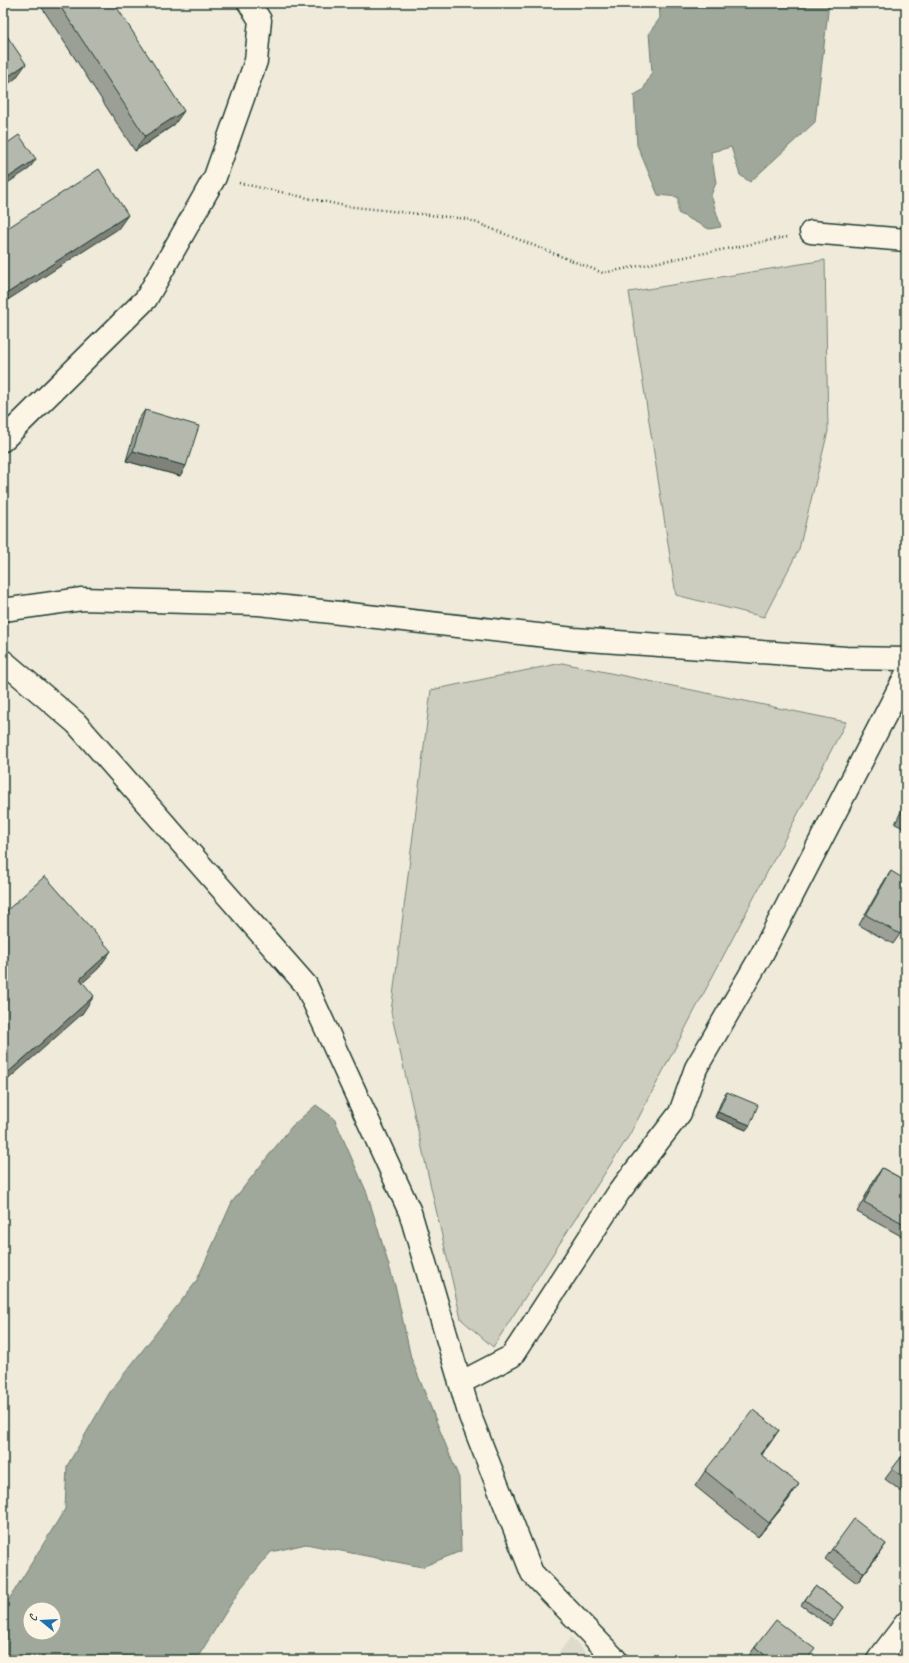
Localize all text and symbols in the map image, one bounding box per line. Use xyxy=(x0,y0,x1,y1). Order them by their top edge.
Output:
north arrow xyxy=(22,1601,62,1641)
text: С xyxy=(25,1612,40,1623)

